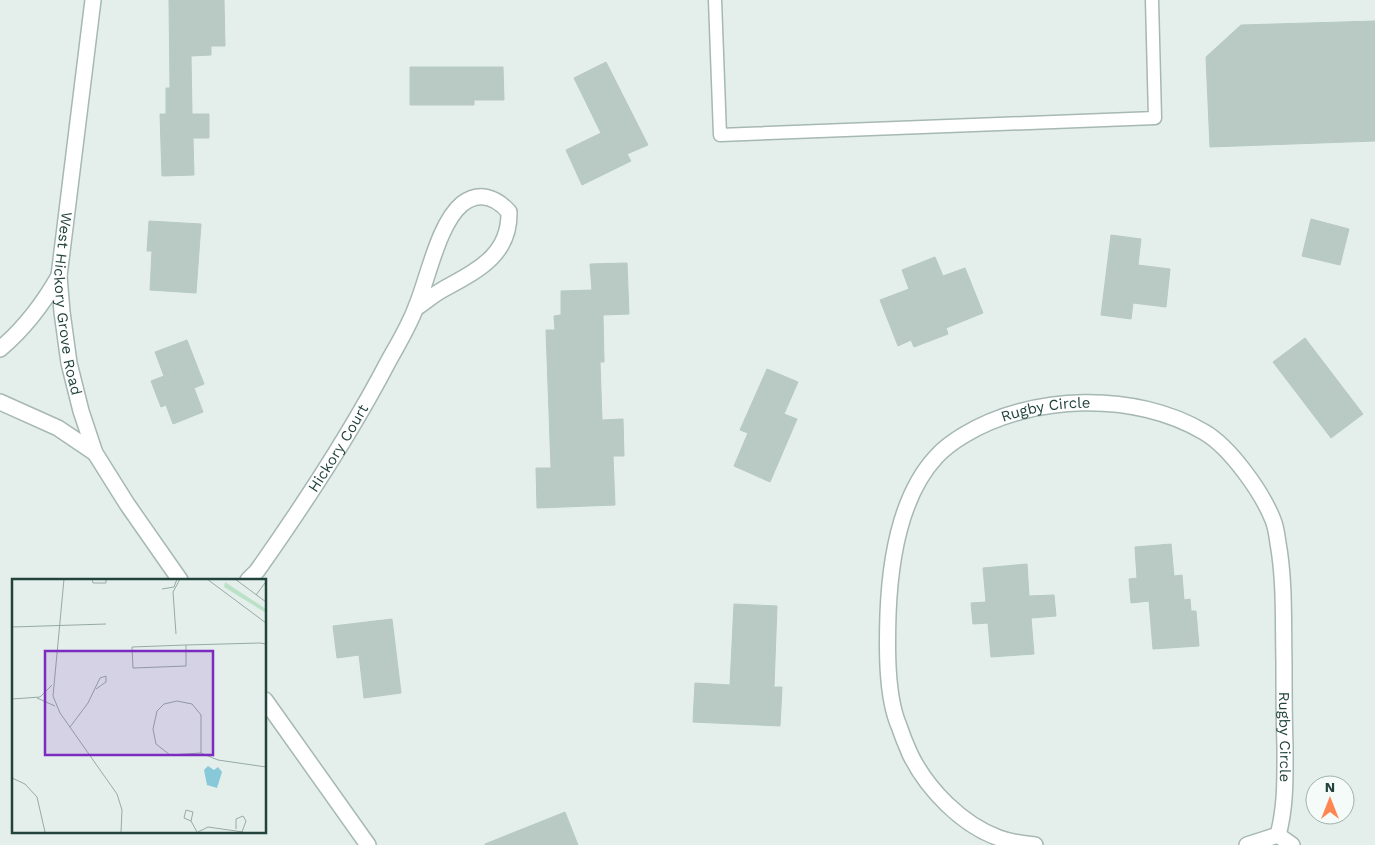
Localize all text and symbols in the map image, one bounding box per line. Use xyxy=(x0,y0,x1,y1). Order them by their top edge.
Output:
street label: West Hickory Grove Road xyxy=(50,211,86,397)
street label: Rugby Circle xyxy=(999,394,1090,426)
street label: Hickory Court xyxy=(304,400,372,496)
inset map xyxy=(12,579,266,832)
street label: Rugby Circle xyxy=(1275,692,1294,782)
north arrow xyxy=(1305,775,1355,825)
text: N xyxy=(1325,779,1335,795)

